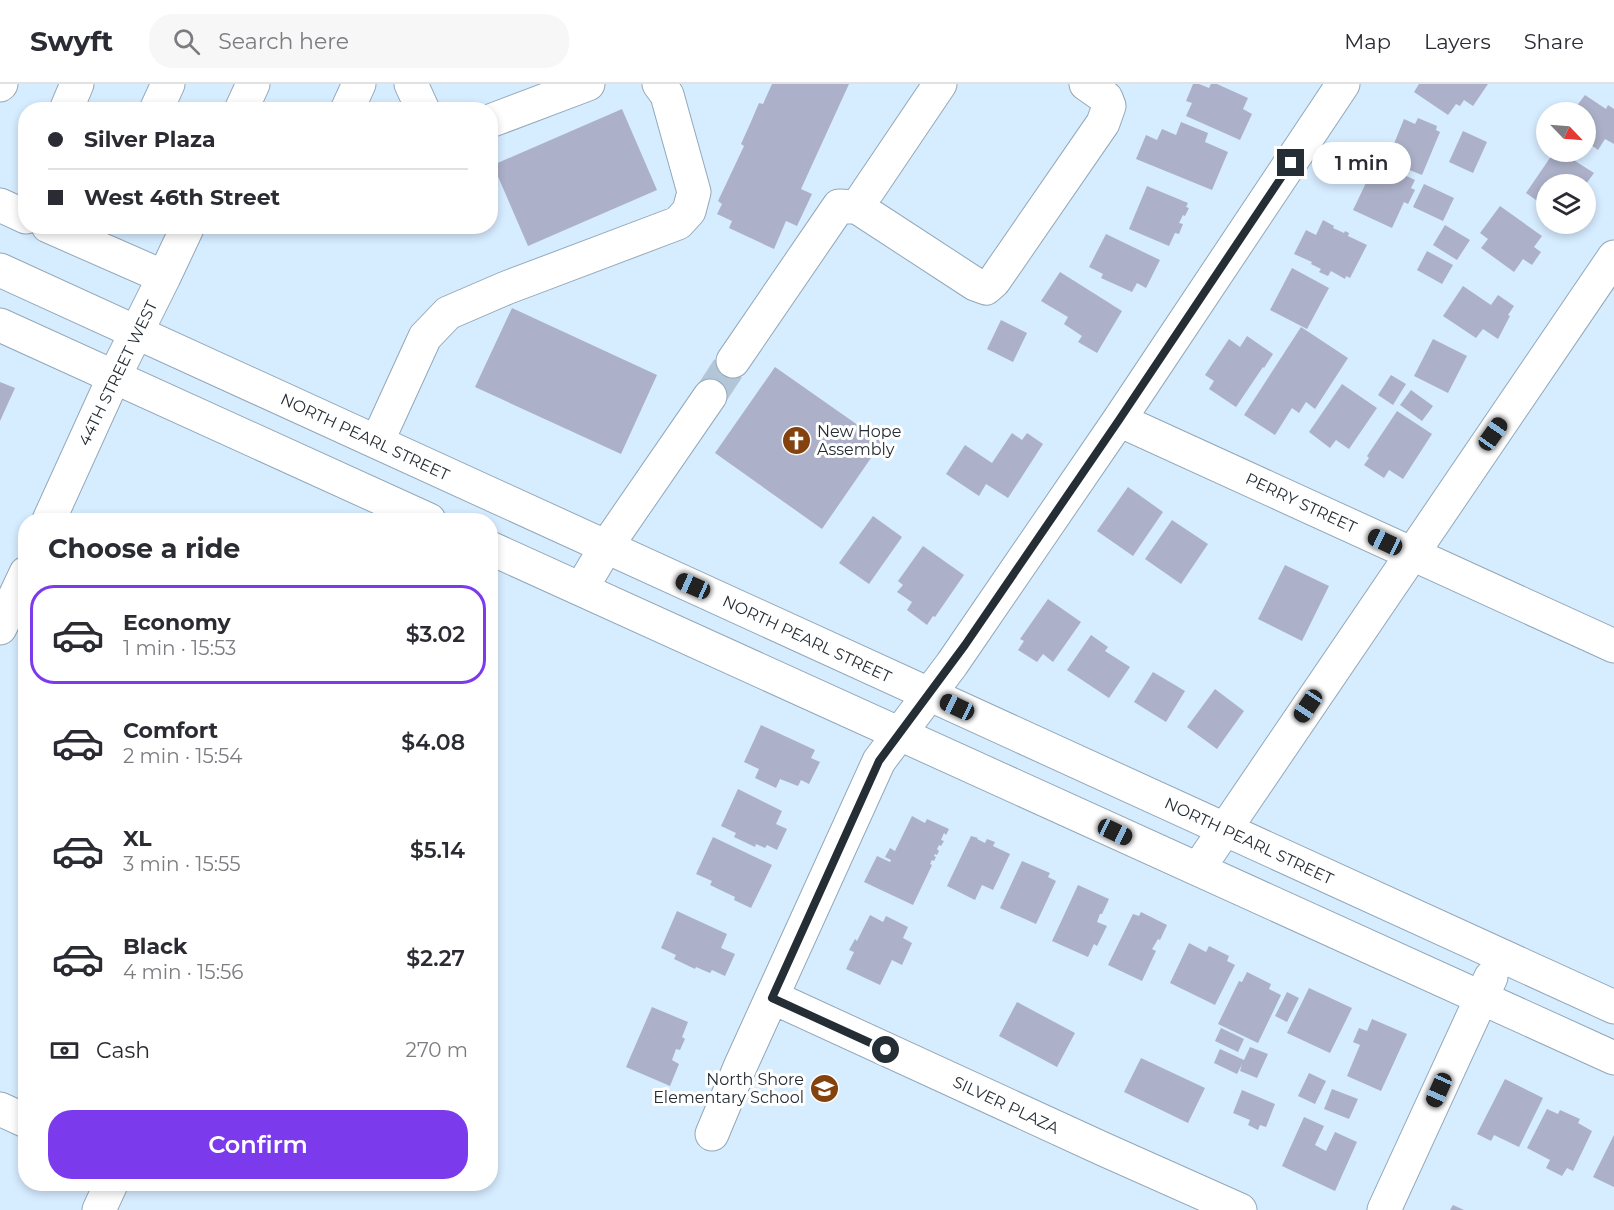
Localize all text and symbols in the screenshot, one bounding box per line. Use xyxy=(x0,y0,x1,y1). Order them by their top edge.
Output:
search box xyxy=(149,14,569,68)
text: Swyft xyxy=(30,24,113,58)
icon: search xyxy=(170,25,203,58)
text: Search here xyxy=(218,28,349,55)
text: Map xyxy=(1344,29,1391,54)
text: Layers xyxy=(1424,29,1491,54)
text: Share xyxy=(1524,29,1584,54)
north arrow xyxy=(1536,102,1596,162)
map controls xyxy=(1536,102,1596,234)
text: Silver Plaza xyxy=(84,126,216,153)
callout: 1 min xyxy=(1312,142,1411,184)
route end xyxy=(1277,149,1304,176)
text: 1 min xyxy=(1335,151,1388,175)
button: layers xyxy=(1536,174,1596,234)
text: West 46th Street xyxy=(84,184,280,211)
street label: 44TH STREET WEST xyxy=(75,297,162,449)
street label: NORTH PEARL STREET xyxy=(278,390,453,485)
car xyxy=(1475,414,1511,454)
place label: New Hope Assembly xyxy=(817,422,901,459)
church icon: New Hope Assembly xyxy=(780,424,812,456)
street label: PERRY STREET xyxy=(1242,469,1360,537)
car xyxy=(1365,526,1405,558)
text: Choose a ride xyxy=(48,532,240,565)
car xyxy=(673,570,713,602)
street label: NORTH PEARL STREET xyxy=(720,592,895,687)
icon: car xyxy=(51,608,105,662)
text: Economy xyxy=(123,609,231,636)
text: $3.02 xyxy=(406,621,465,648)
text: 1 min · 15:53 xyxy=(123,636,236,660)
car xyxy=(1290,686,1326,726)
car xyxy=(937,691,977,723)
icon: car xyxy=(51,716,105,770)
text: Comfort xyxy=(123,717,218,744)
text: $4.08 xyxy=(401,729,465,756)
text: 2 min · 15:54 xyxy=(123,744,243,768)
street label: NORTH PEARL STREET xyxy=(1162,794,1337,889)
car xyxy=(1095,816,1135,848)
icon: car xyxy=(51,824,105,878)
text: XL xyxy=(123,825,152,852)
text: $5.14 xyxy=(410,837,465,864)
text: 3 min · 15:55 xyxy=(123,852,240,876)
icon: car xyxy=(51,932,105,986)
text: Black xyxy=(123,933,187,960)
text: $2.27 xyxy=(406,945,465,972)
text: 4 min · 15:56 xyxy=(123,960,243,984)
icon: cash xyxy=(48,1034,81,1067)
route start xyxy=(872,1036,899,1063)
text: Cash xyxy=(96,1037,150,1064)
text: 270 m xyxy=(406,1038,468,1062)
place label: North Shore Elementary School xyxy=(653,1070,804,1107)
car xyxy=(1423,1070,1455,1110)
school or university icon: North Shore Elementary School xyxy=(809,1072,841,1104)
street label: SILVER PLAZA xyxy=(950,1072,1062,1138)
button: Confirm xyxy=(48,1110,468,1179)

